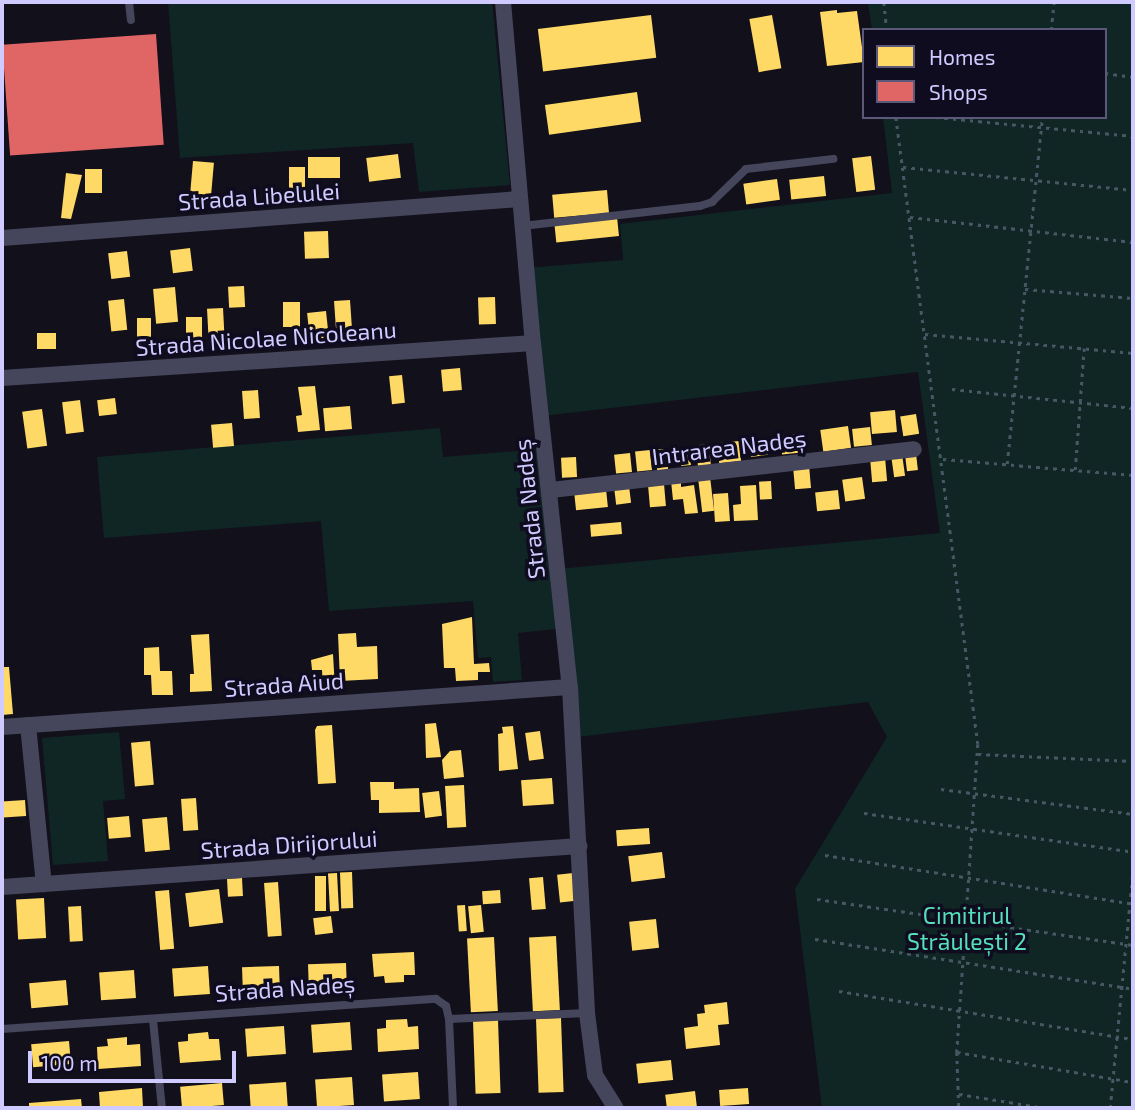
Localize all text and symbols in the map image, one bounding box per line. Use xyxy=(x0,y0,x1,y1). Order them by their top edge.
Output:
legend xyxy=(862,28,1107,119)
text: Homes xyxy=(929,44,995,69)
text: Shops xyxy=(929,79,988,104)
street label: Strada Libelulei xyxy=(177,177,341,215)
street label: Strada Nicolae Nicoleanu xyxy=(135,315,397,361)
street label: Intrarea Nadeș xyxy=(650,424,808,470)
street label: Strada Nadeș xyxy=(508,438,550,580)
street label: Strada Aiud xyxy=(223,666,345,702)
street label: Strada Dirijorului xyxy=(200,824,378,864)
park label: Cimitirul Străulești 2 xyxy=(907,901,1027,955)
street label: Strada Nadeș xyxy=(214,969,356,1007)
scale bar xyxy=(32,1036,240,1080)
text: 100 m xyxy=(41,1050,98,1075)

